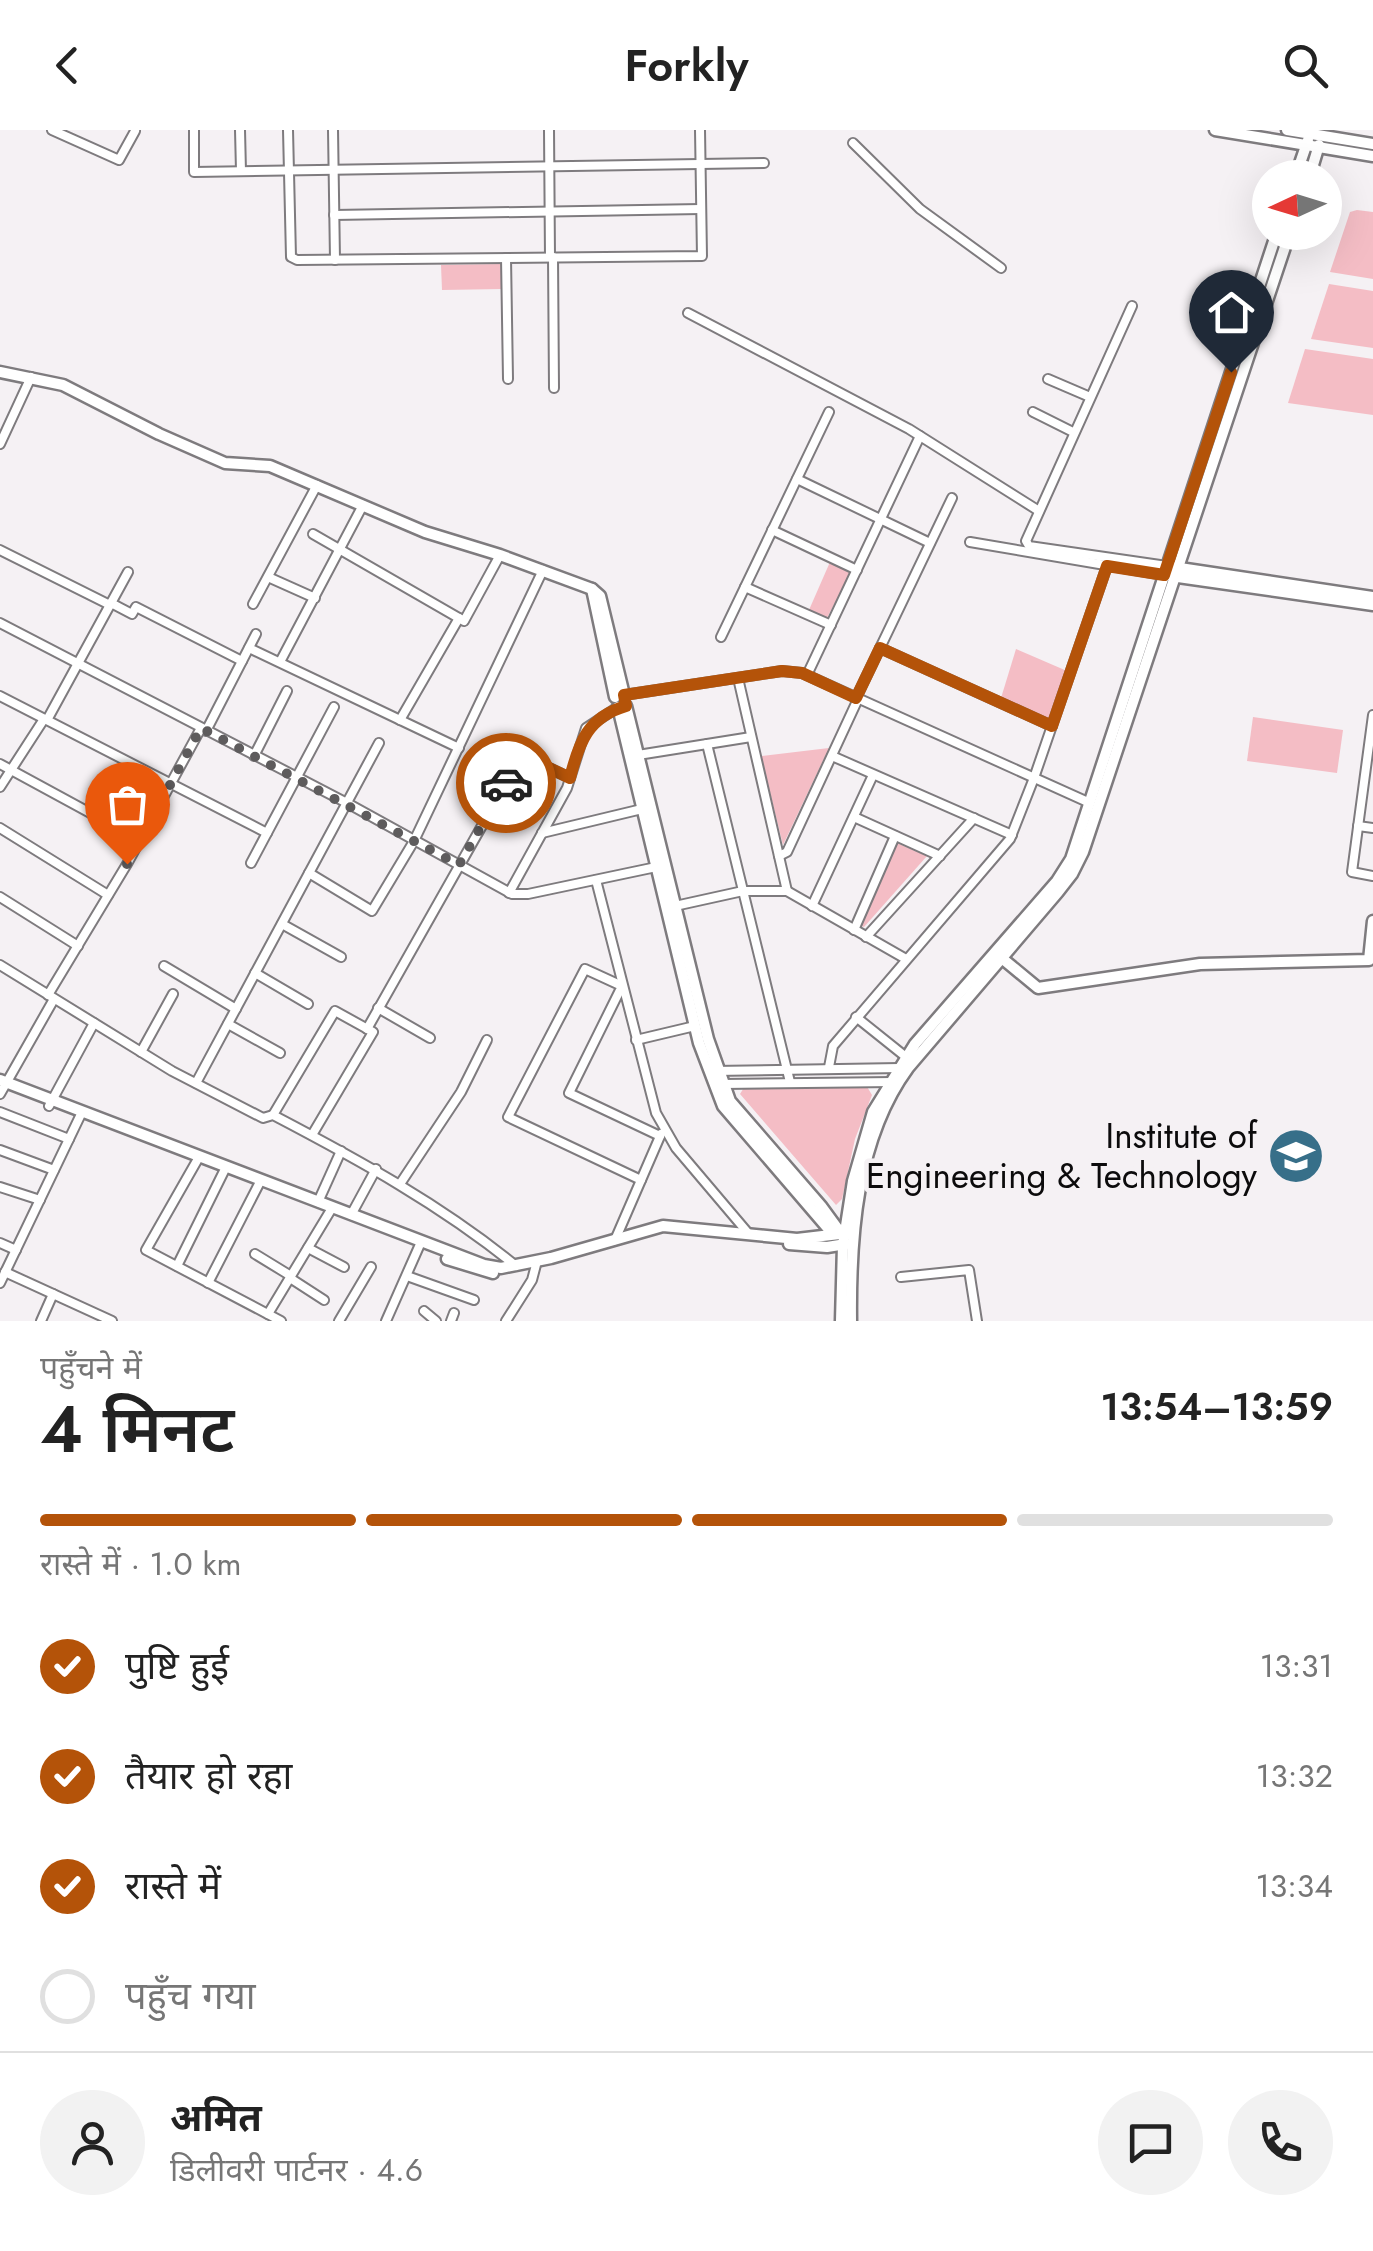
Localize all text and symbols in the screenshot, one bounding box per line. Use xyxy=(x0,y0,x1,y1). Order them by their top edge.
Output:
text: Forkly xyxy=(624,33,749,98)
icon: back xyxy=(40,38,95,93)
icon: search xyxy=(1278,38,1333,93)
north arrow xyxy=(1252,160,1342,250)
map controls xyxy=(1252,160,1342,250)
pin xyxy=(1189,270,1274,373)
icon: home xyxy=(1204,285,1259,340)
courier xyxy=(456,733,556,833)
icon: car xyxy=(479,756,534,811)
pin xyxy=(85,762,170,865)
icon: bag xyxy=(100,777,155,832)
place label: Institute of Engineering & Technology xyxy=(866,1111,1258,1201)
school or university icon: Institute of Engineering & Technology xyxy=(1266,1126,1326,1186)
text: पहुँचने में xyxy=(40,1345,142,1391)
text: 13:54–13:59 xyxy=(1101,1379,1333,1434)
text: 4 मिनट xyxy=(40,1382,234,1476)
text: रास्ते में · 1.0 km xyxy=(40,1541,241,1587)
text: पुष्टि हुई xyxy=(125,1638,229,1693)
icon: check xyxy=(40,1639,95,1694)
text: 13:31 xyxy=(1260,1643,1333,1689)
text: तैयार हो रहा xyxy=(125,1748,292,1803)
icon: check xyxy=(40,1749,95,1804)
text: 13:32 xyxy=(1256,1753,1333,1799)
text: रास्ते में xyxy=(125,1858,221,1913)
icon: check xyxy=(40,1859,95,1914)
text: 13:34 xyxy=(1255,1863,1333,1909)
text: पहुँच गया xyxy=(125,1968,256,2023)
button: person xyxy=(40,2090,145,2195)
text: अमित xyxy=(170,2090,262,2145)
button: chat xyxy=(1098,2090,1203,2195)
button: phone xyxy=(1228,2090,1333,2195)
text: डिलीवरी पार्टनर · 4.6 xyxy=(170,2147,423,2193)

